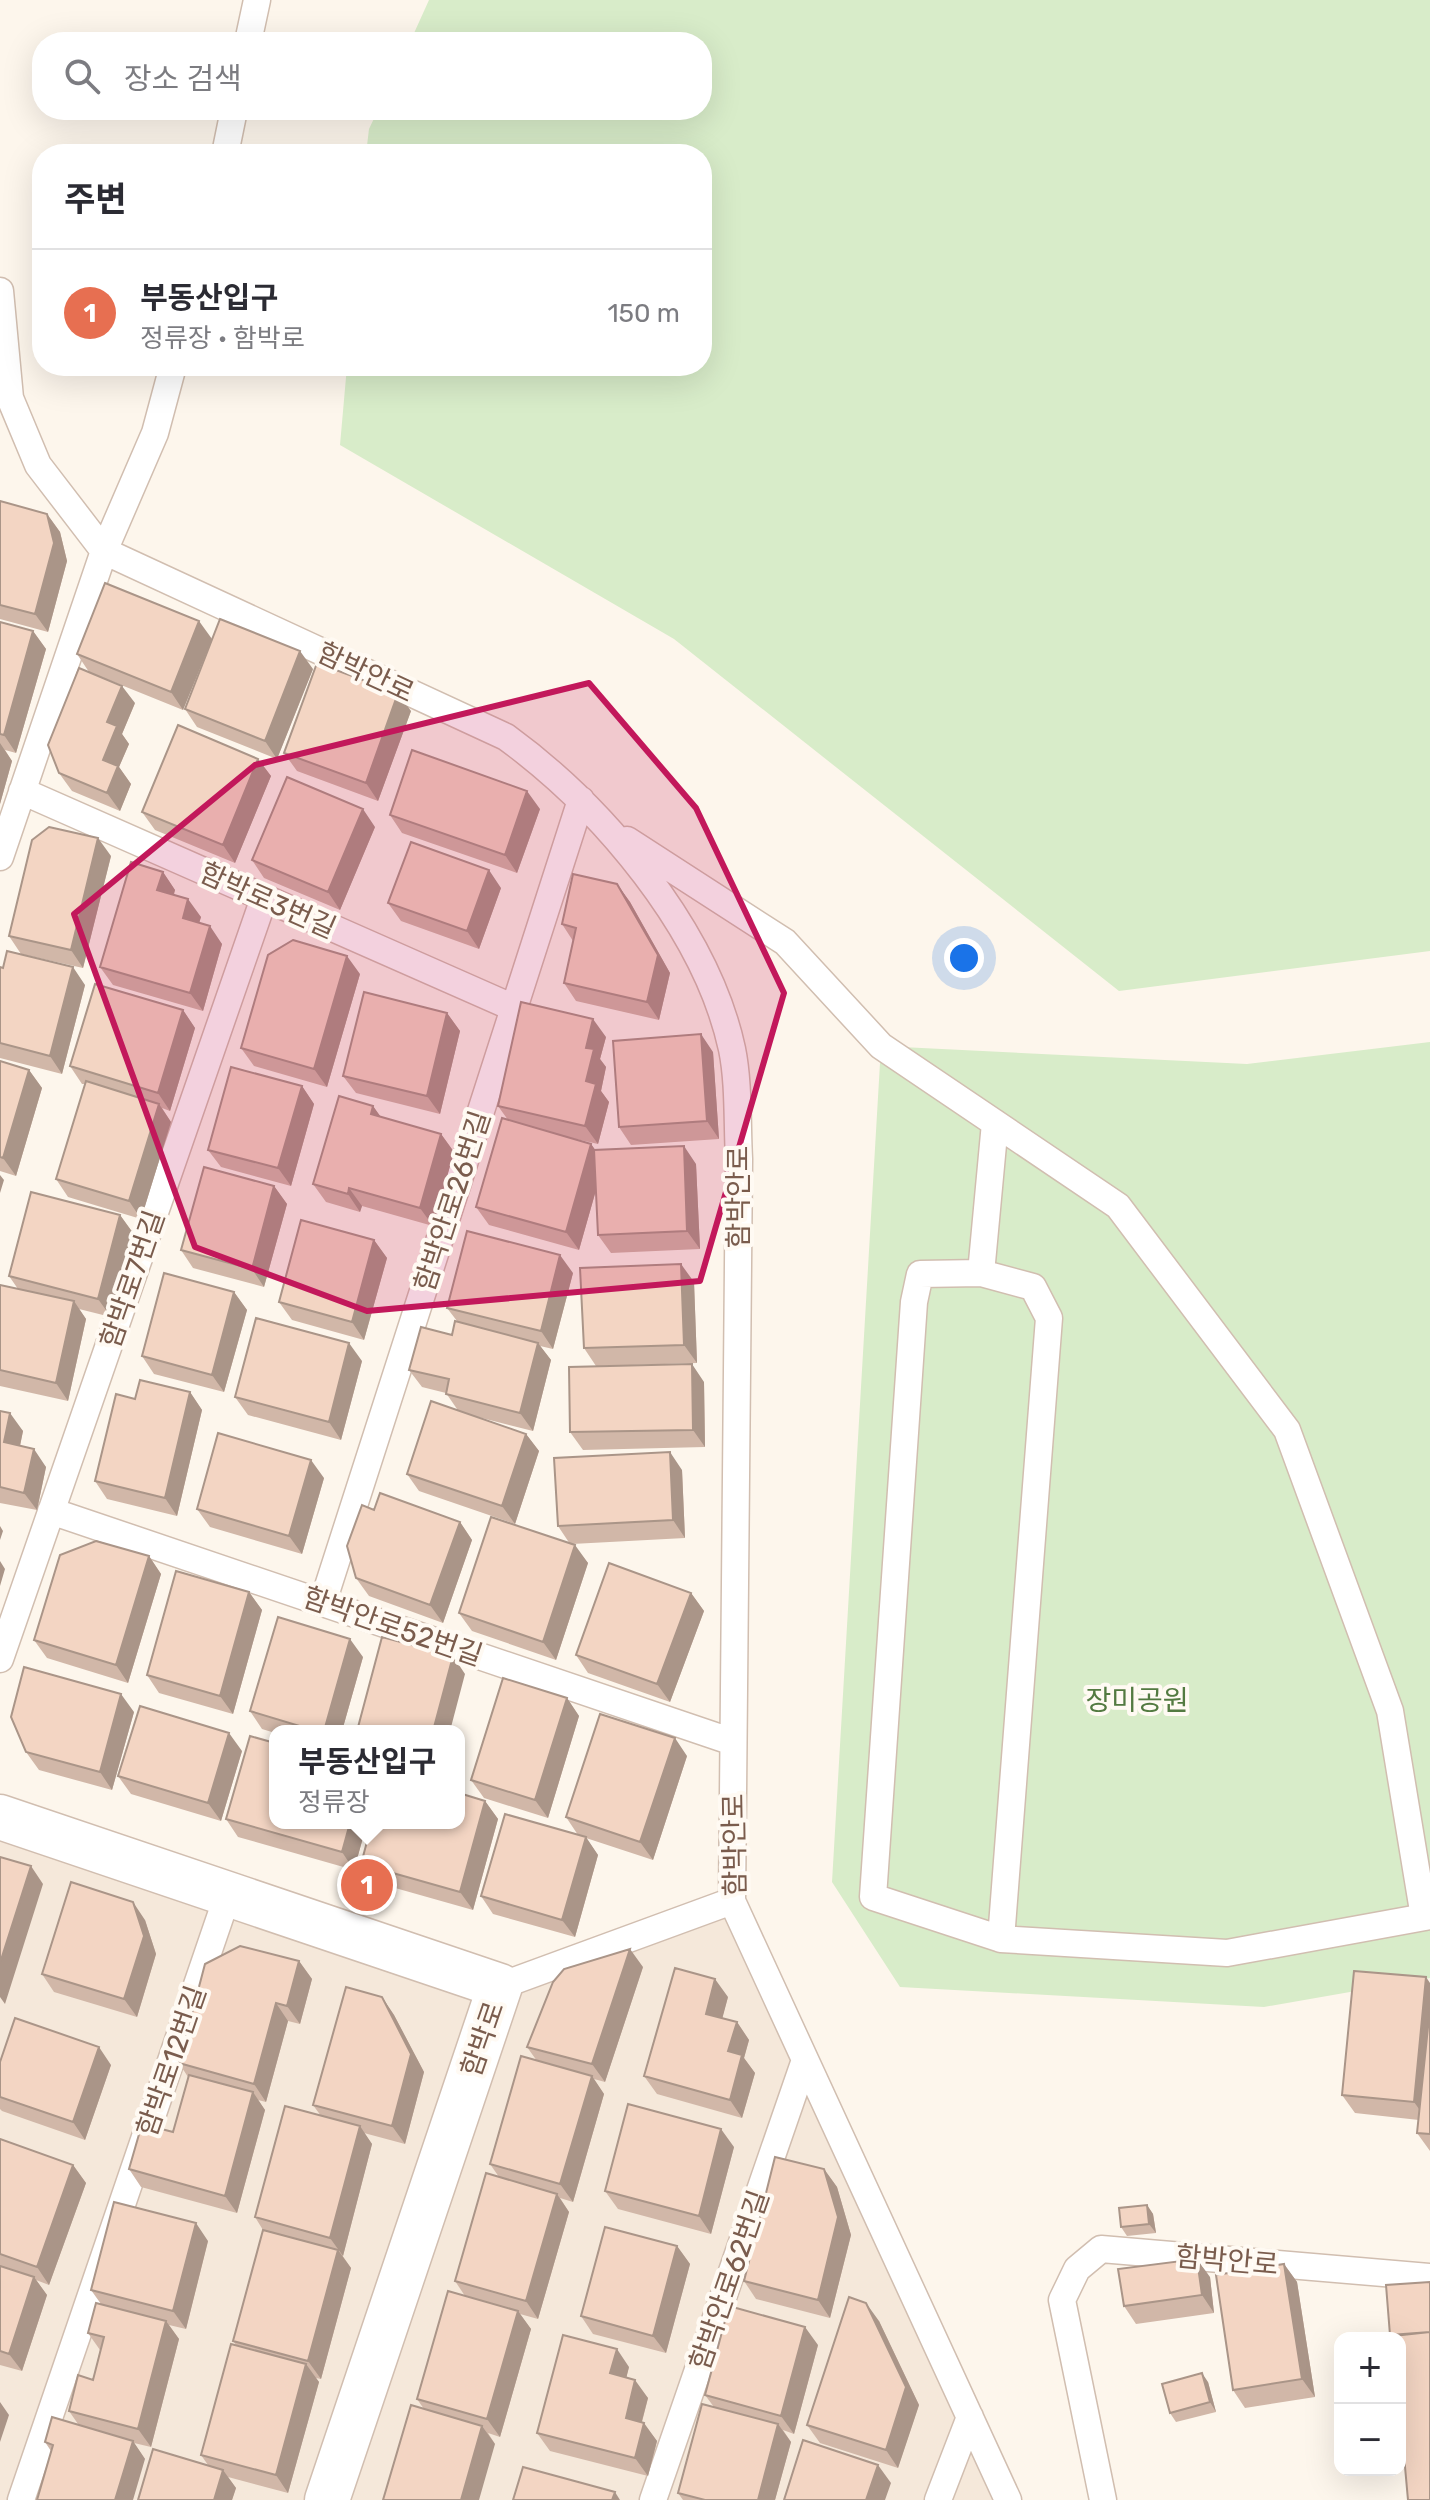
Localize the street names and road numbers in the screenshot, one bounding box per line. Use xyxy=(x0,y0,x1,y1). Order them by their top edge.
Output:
street label: 함박안로 xyxy=(312,636,419,709)
street label: 함박로3번길 xyxy=(195,856,341,945)
street label: 함박안로26번길 xyxy=(408,1107,497,1296)
street label: 함박안로 xyxy=(722,1145,755,1249)
street label: 함박로7번길 xyxy=(94,1206,171,1352)
street label: 함박안로52번길 xyxy=(299,1580,487,1673)
street label: 함박안로 xyxy=(717,1793,752,1897)
street label: 함박로12번길 xyxy=(130,1981,213,2141)
street label: 함박로 xyxy=(454,1997,511,2081)
street label: 함박안로62번길 xyxy=(683,2186,776,2374)
street label: 함박안로 xyxy=(1174,2240,1280,2281)

